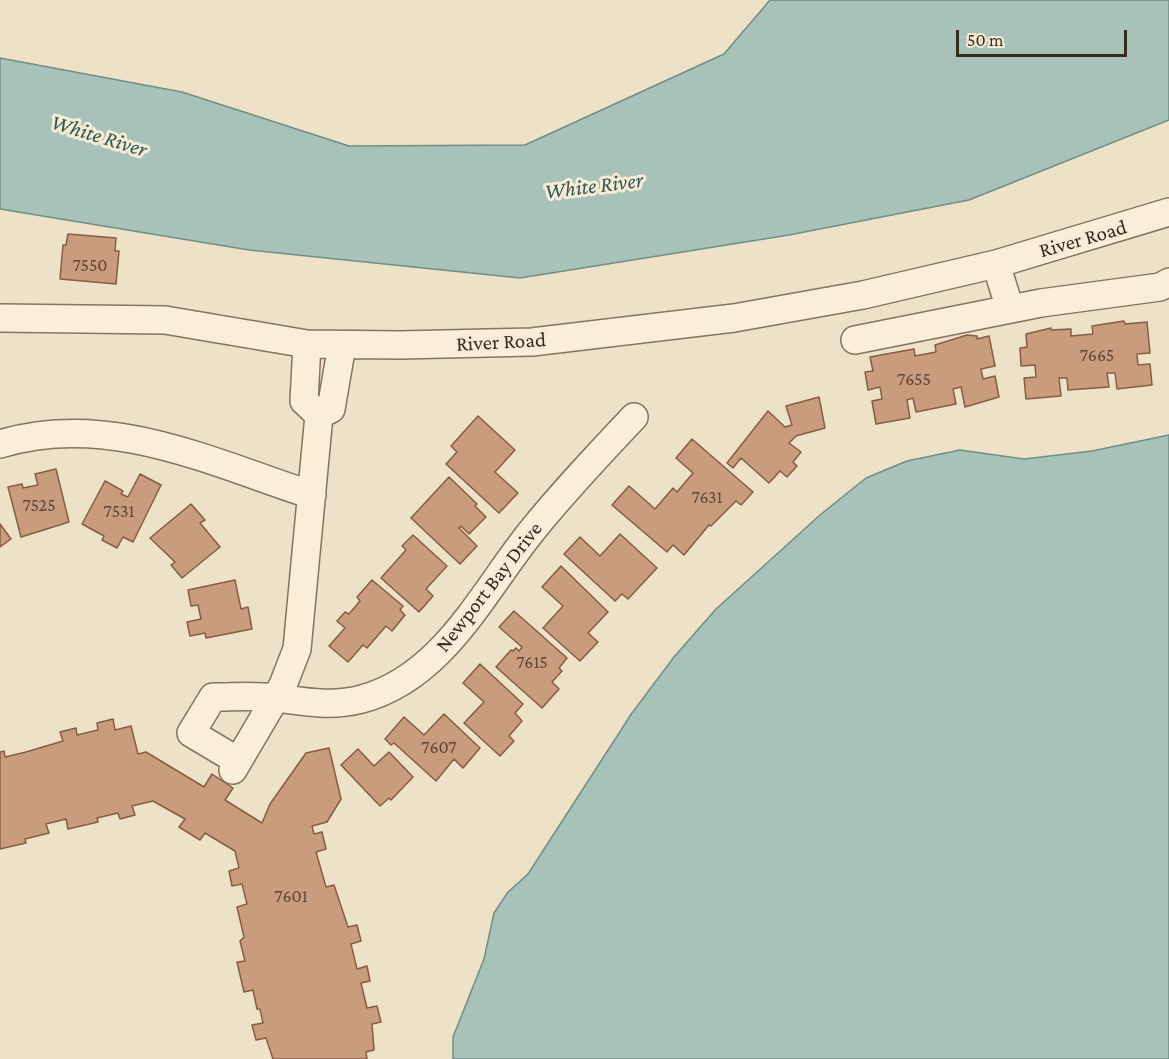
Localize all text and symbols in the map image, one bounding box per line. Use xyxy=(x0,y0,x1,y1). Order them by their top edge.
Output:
scale bar xyxy=(959,18,1130,56)
text: 50 m xyxy=(967,30,1004,50)
water label: White River xyxy=(48,109,150,163)
water label: White River xyxy=(543,167,645,205)
street label: River Road xyxy=(1036,215,1130,263)
house number: 7550 xyxy=(72,254,108,276)
street label: River Road xyxy=(455,327,547,357)
house number: 7665 xyxy=(1080,344,1114,366)
house number: 7655 xyxy=(897,368,931,390)
house number: 7631 xyxy=(691,486,723,508)
house number: 7525 xyxy=(22,494,56,516)
house number: 7531 xyxy=(104,500,134,522)
street label: Newport Bay Drive xyxy=(430,517,548,657)
house number: 7615 xyxy=(516,651,548,673)
house number: 7607 xyxy=(421,736,457,758)
house number: 7601 xyxy=(274,885,308,907)

